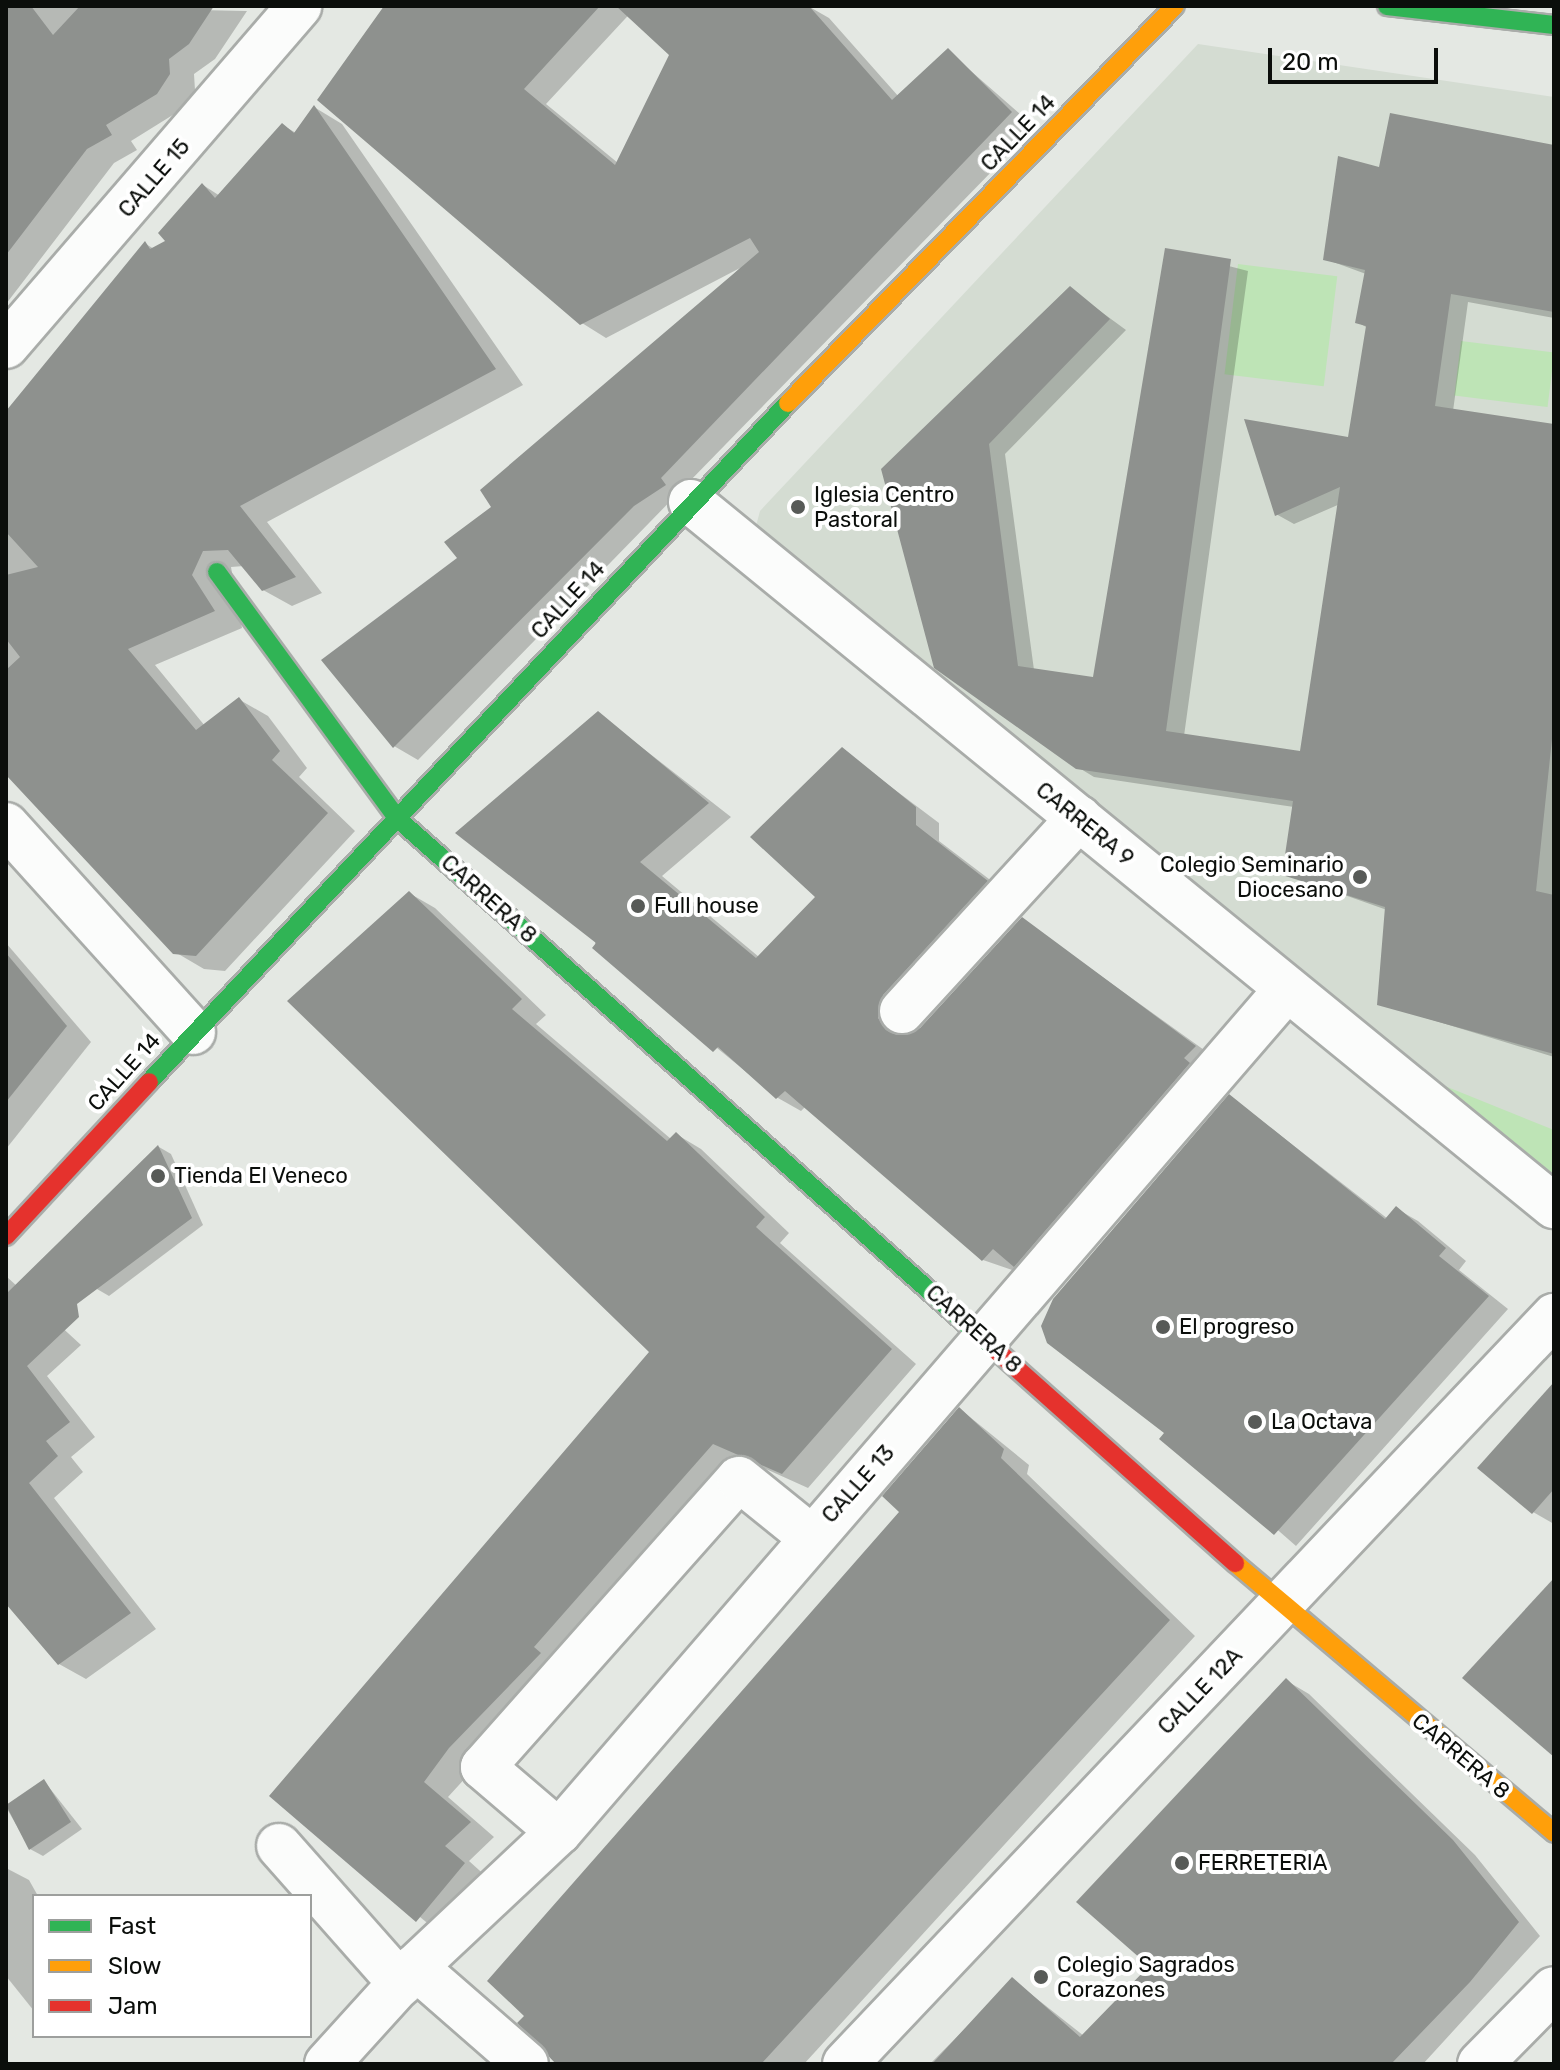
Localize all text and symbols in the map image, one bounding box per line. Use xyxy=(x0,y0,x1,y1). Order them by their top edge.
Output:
scale bar xyxy=(1272,32,1442,82)
text: 20 m xyxy=(1282,48,1339,76)
street label: CALLE 14 xyxy=(975,89,1061,177)
street label: CALLE 15 xyxy=(113,133,195,223)
place label: Iglesia Centro Pastoral xyxy=(814,481,954,532)
marker: Iglesia Centro Pastoral xyxy=(789,498,807,516)
street label: CALLE 14 xyxy=(526,556,610,644)
street label: CARRERA 9 xyxy=(1030,776,1140,872)
street label: CARRERA 8 xyxy=(436,849,542,949)
place label: Colegio Seminario Diocesano xyxy=(1160,851,1344,902)
marker: Colegio Seminario Diocesano xyxy=(1351,868,1369,886)
place label: Full house xyxy=(654,893,759,919)
marker: Full house xyxy=(629,897,647,915)
street label: CALLE 14 xyxy=(82,1028,166,1116)
place label: Tienda El Veneco xyxy=(174,1163,348,1189)
marker: Tienda El Veneco xyxy=(149,1167,167,1185)
street label: CARRERA 8 xyxy=(921,1279,1027,1379)
place label: El progreso xyxy=(1179,1314,1294,1340)
marker: El progreso xyxy=(1154,1318,1172,1336)
place label: La Octava xyxy=(1271,1409,1372,1435)
marker: La Octava xyxy=(1246,1413,1264,1431)
street label: CALLE 13 xyxy=(816,1440,900,1528)
street label: CALLE 12A xyxy=(1152,1642,1248,1740)
street label: CARRERA 8 xyxy=(1407,1707,1515,1805)
place label: FERRETERIA xyxy=(1198,1850,1328,1876)
marker: FERRETERIA xyxy=(1173,1854,1191,1872)
legend xyxy=(32,1894,312,2038)
text: Fast xyxy=(108,1912,156,1940)
place label: Colegio Sagrados Corazones xyxy=(1057,1951,1235,2002)
text: Slow xyxy=(108,1952,161,1980)
marker: Colegio Sagrados Corazones xyxy=(1032,1968,1050,1986)
text: Jam xyxy=(108,1992,158,2020)

